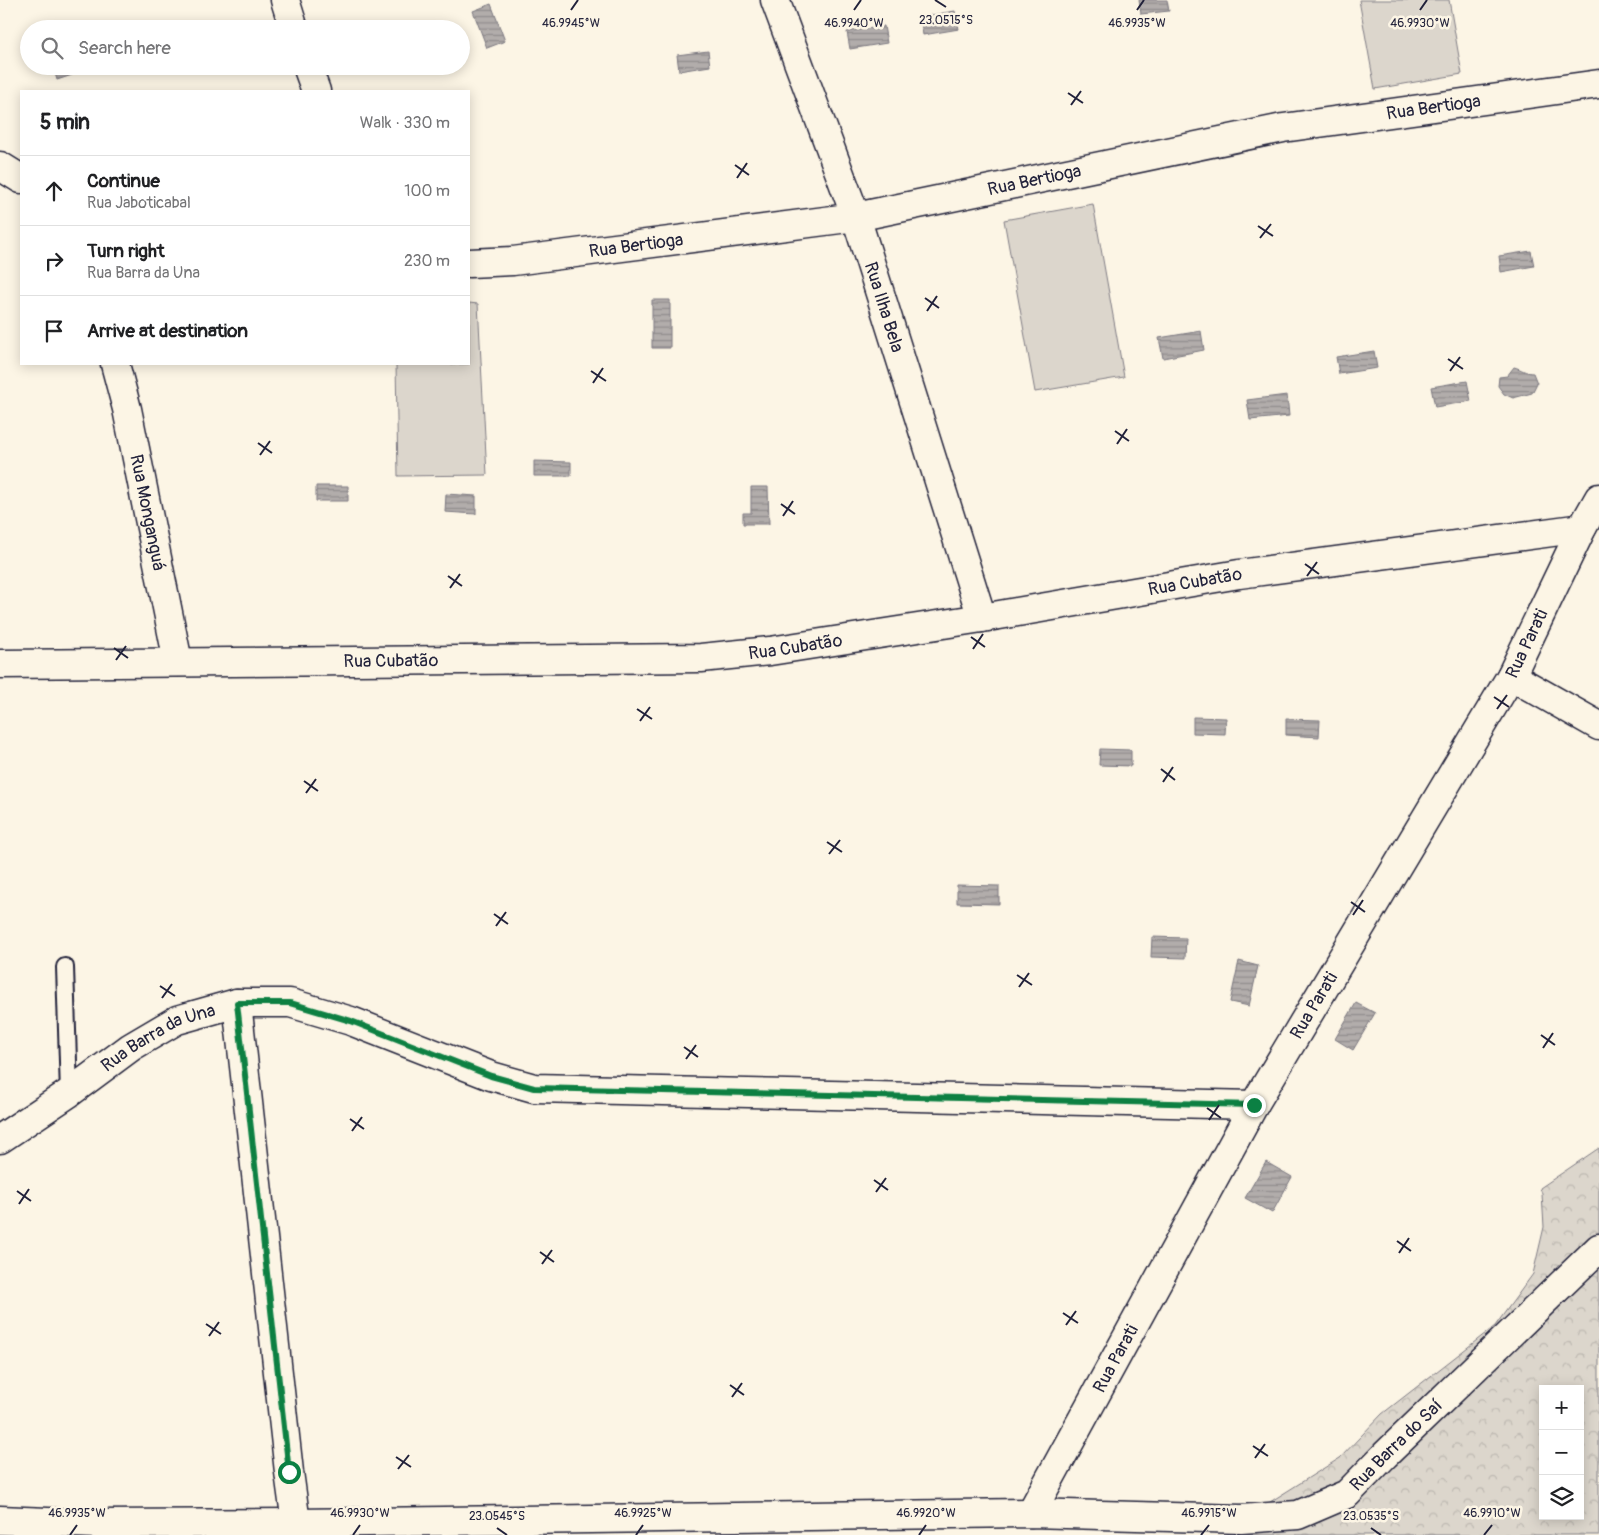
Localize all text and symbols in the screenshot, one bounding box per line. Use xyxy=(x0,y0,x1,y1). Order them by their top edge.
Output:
text: 23.0515°S xyxy=(919,13,973,28)
text: 46.9945°W xyxy=(542,16,600,31)
text: 46.9940°W xyxy=(824,16,884,31)
text: 46.9935°W xyxy=(1108,16,1166,31)
text: 46.9930°W xyxy=(1390,16,1450,31)
search box xyxy=(20,20,470,75)
icon: search xyxy=(38,34,66,62)
text: Search here xyxy=(78,36,171,60)
street label: Rua Bertioga xyxy=(1385,90,1482,125)
text: 5 min xyxy=(40,109,90,136)
text: Walk · 330 m xyxy=(360,113,450,133)
street label: Rua Bertioga xyxy=(986,159,1083,201)
text: Continue xyxy=(87,169,160,193)
icon: ahead xyxy=(40,177,68,205)
text: 100 m xyxy=(404,181,450,201)
text: Rua Jaboticabal xyxy=(87,193,191,213)
street label: Rua Bertioga xyxy=(587,228,685,263)
text: Turn right xyxy=(87,239,165,263)
icon: right xyxy=(40,247,68,275)
text: 230 m xyxy=(404,251,450,271)
street label: Rua Ilha Bela xyxy=(859,259,909,355)
text: Rua Barra da Una xyxy=(87,263,200,283)
icon: arrive xyxy=(40,317,68,345)
text: Arrive at destination xyxy=(87,319,248,343)
street label: Rua Monganguá xyxy=(124,452,170,573)
street label: Rua Cubatão xyxy=(1146,563,1244,601)
street label: Rua Parati xyxy=(1501,605,1553,682)
street label: Rua Cubatão xyxy=(747,629,844,665)
street label: Rua Cubatão xyxy=(343,649,439,673)
street label: Rua Parati xyxy=(1285,968,1343,1043)
street label: Rua Barra da Una xyxy=(97,999,218,1077)
route end xyxy=(1243,1094,1266,1117)
street label: Rua Parati xyxy=(1088,1321,1144,1397)
map controls xyxy=(1539,1385,1584,1520)
button: + xyxy=(1539,1385,1584,1430)
street label: Rua Barra do Saí xyxy=(1345,1395,1448,1496)
button: − xyxy=(1539,1430,1584,1475)
route start xyxy=(278,1461,301,1484)
button: layers xyxy=(1539,1475,1584,1520)
text: 46.9935°W xyxy=(48,1506,106,1521)
text: 46.9930°W xyxy=(330,1506,390,1521)
text: 46.9925°W xyxy=(614,1506,672,1521)
text: 46.9920°W xyxy=(896,1506,956,1521)
text: 46.9915°W xyxy=(1181,1506,1237,1521)
text: 46.9910°W xyxy=(1463,1506,1521,1521)
text: 23.0545°S xyxy=(469,1509,525,1524)
text: 23.0535°S xyxy=(1343,1509,1399,1524)

